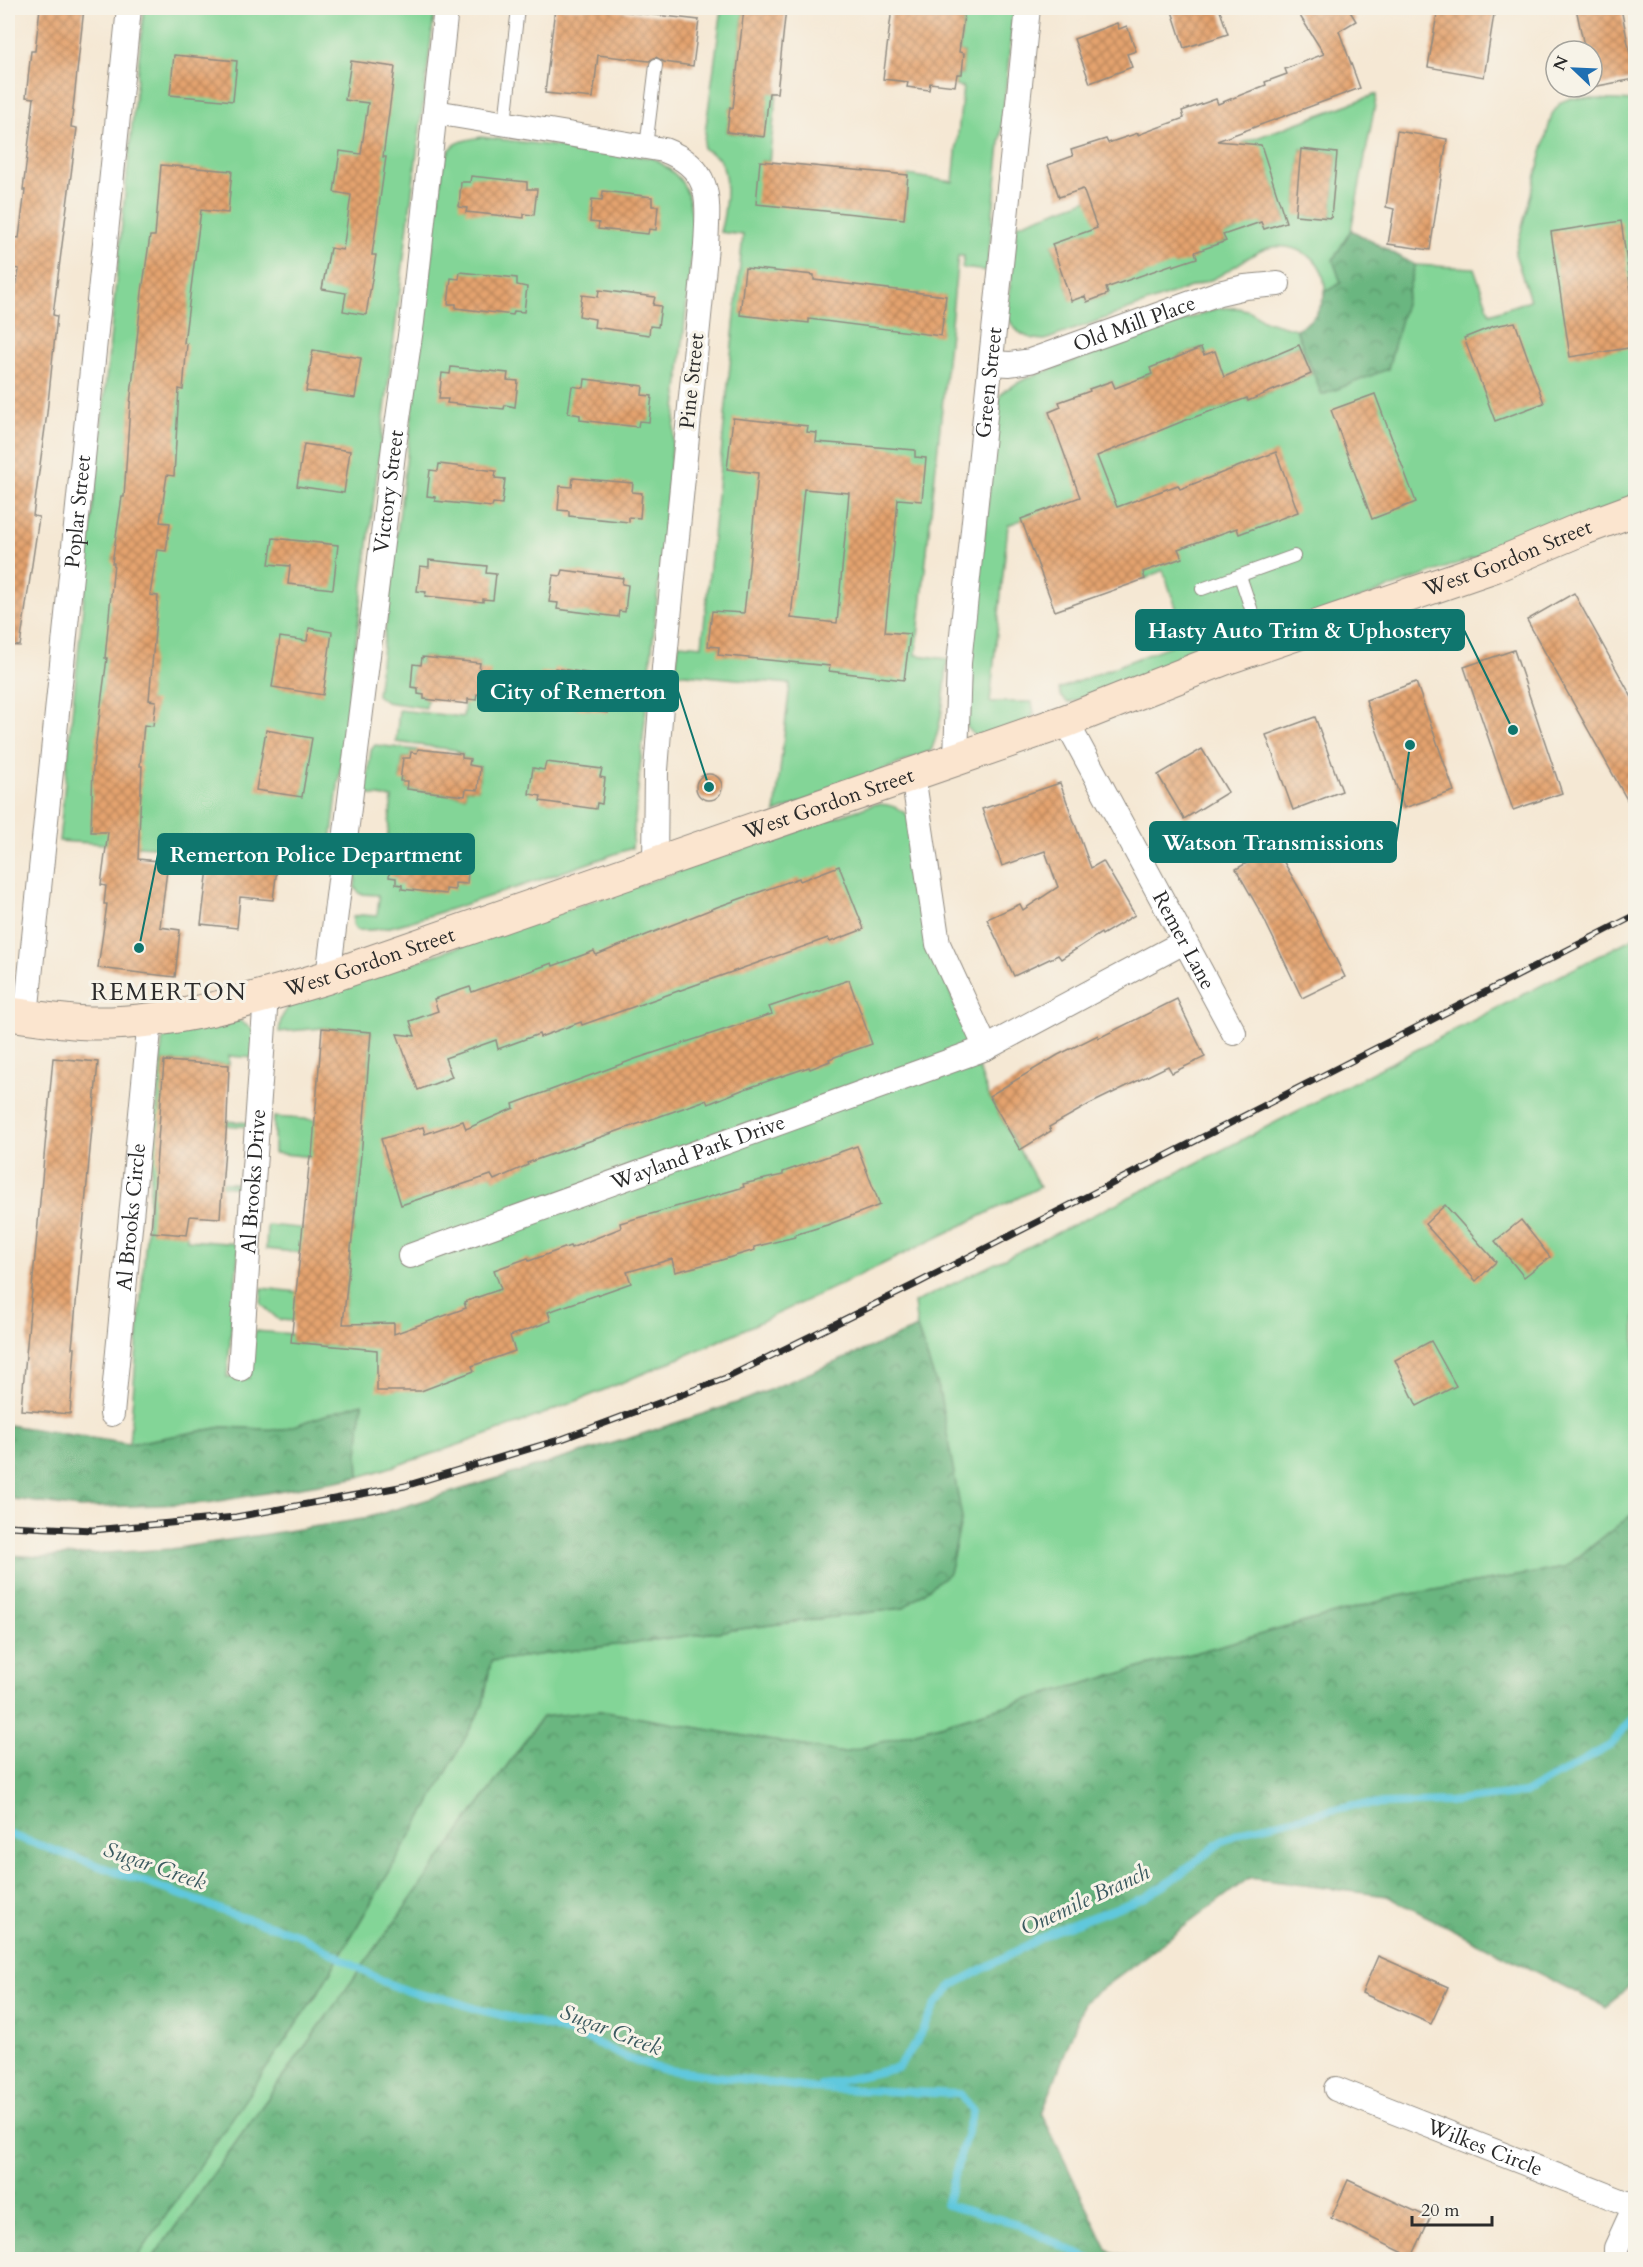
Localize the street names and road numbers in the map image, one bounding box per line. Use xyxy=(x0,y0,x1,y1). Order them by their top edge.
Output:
street label: Old Mill Place xyxy=(1069,288,1199,359)
street label: Green Street xyxy=(968,325,1009,440)
street label: Pine Street xyxy=(673,331,711,430)
street label: Victory Street xyxy=(366,428,411,555)
street label: Poplar Street xyxy=(57,453,98,569)
street label: West Gordon Street xyxy=(1419,512,1596,604)
street label: West Gordon Street xyxy=(739,760,918,847)
street label: Remer Lane xyxy=(1146,886,1222,995)
street label: West Gordon Street xyxy=(280,920,459,1004)
street label: Wayland Park Drive xyxy=(606,1107,789,1197)
street label: Al Brooks Drive xyxy=(234,1108,273,1255)
street label: Al Brooks Circle xyxy=(109,1142,153,1292)
street label: Wilkes Circle xyxy=(1422,2111,1547,2183)

